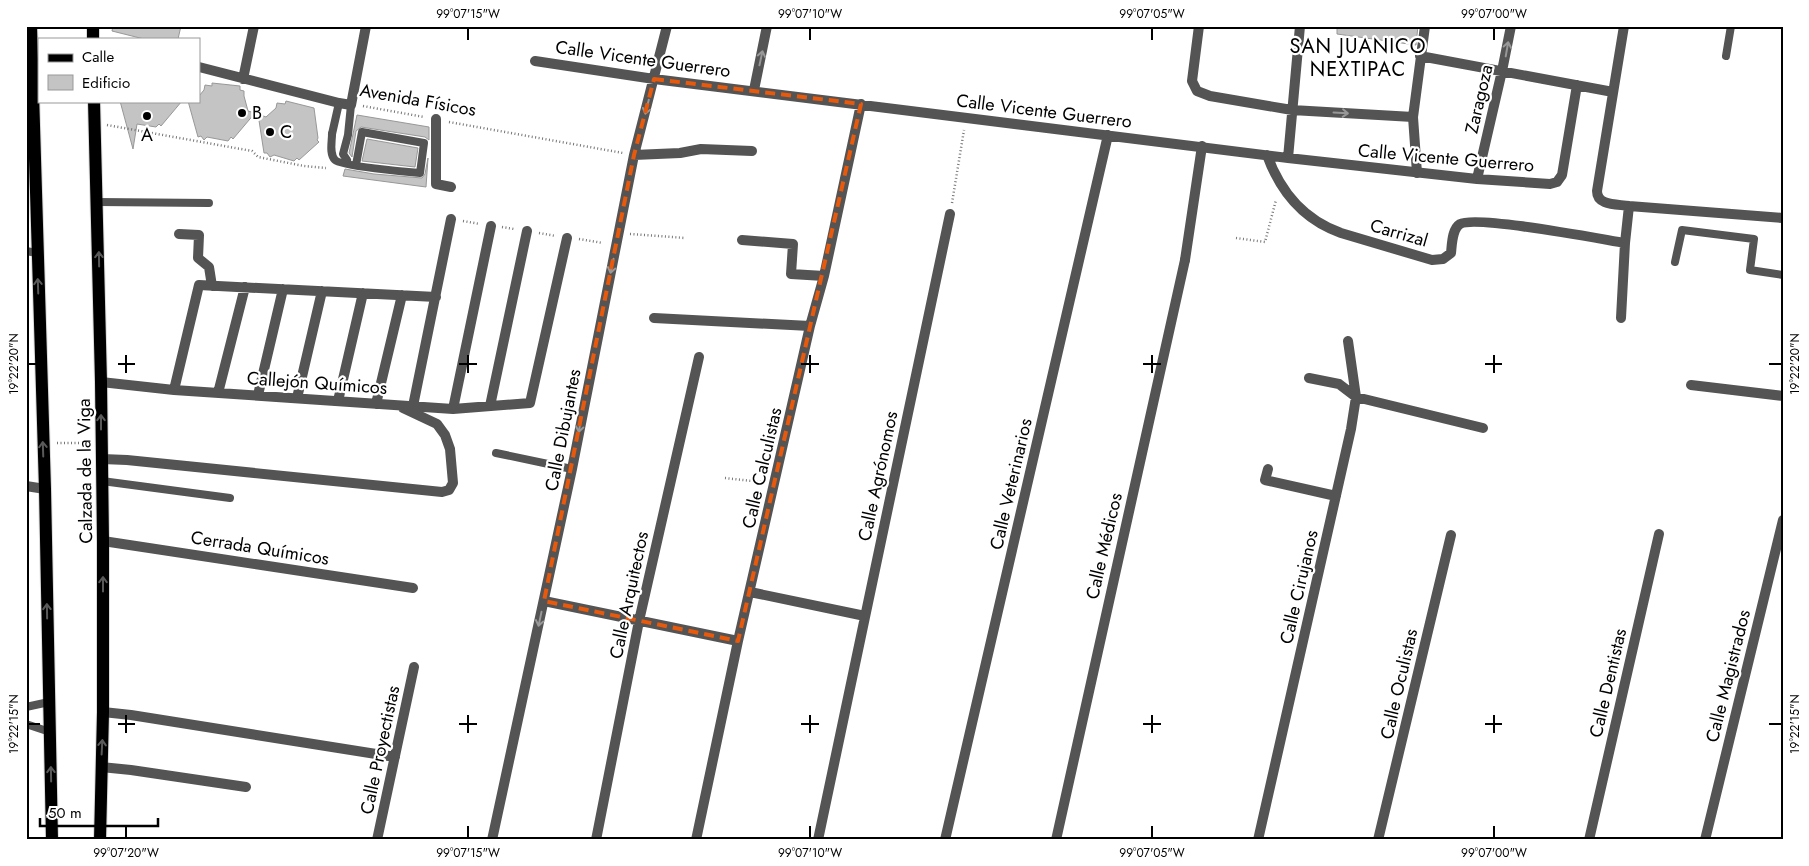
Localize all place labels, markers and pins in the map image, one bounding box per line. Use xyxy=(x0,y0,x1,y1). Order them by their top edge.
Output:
place label: B xyxy=(252,100,262,126)
marker: B xyxy=(236,107,248,119)
marker: A xyxy=(141,110,153,122)
place label: C xyxy=(280,119,292,145)
place label: A xyxy=(141,122,153,148)
marker: C xyxy=(264,126,276,138)

